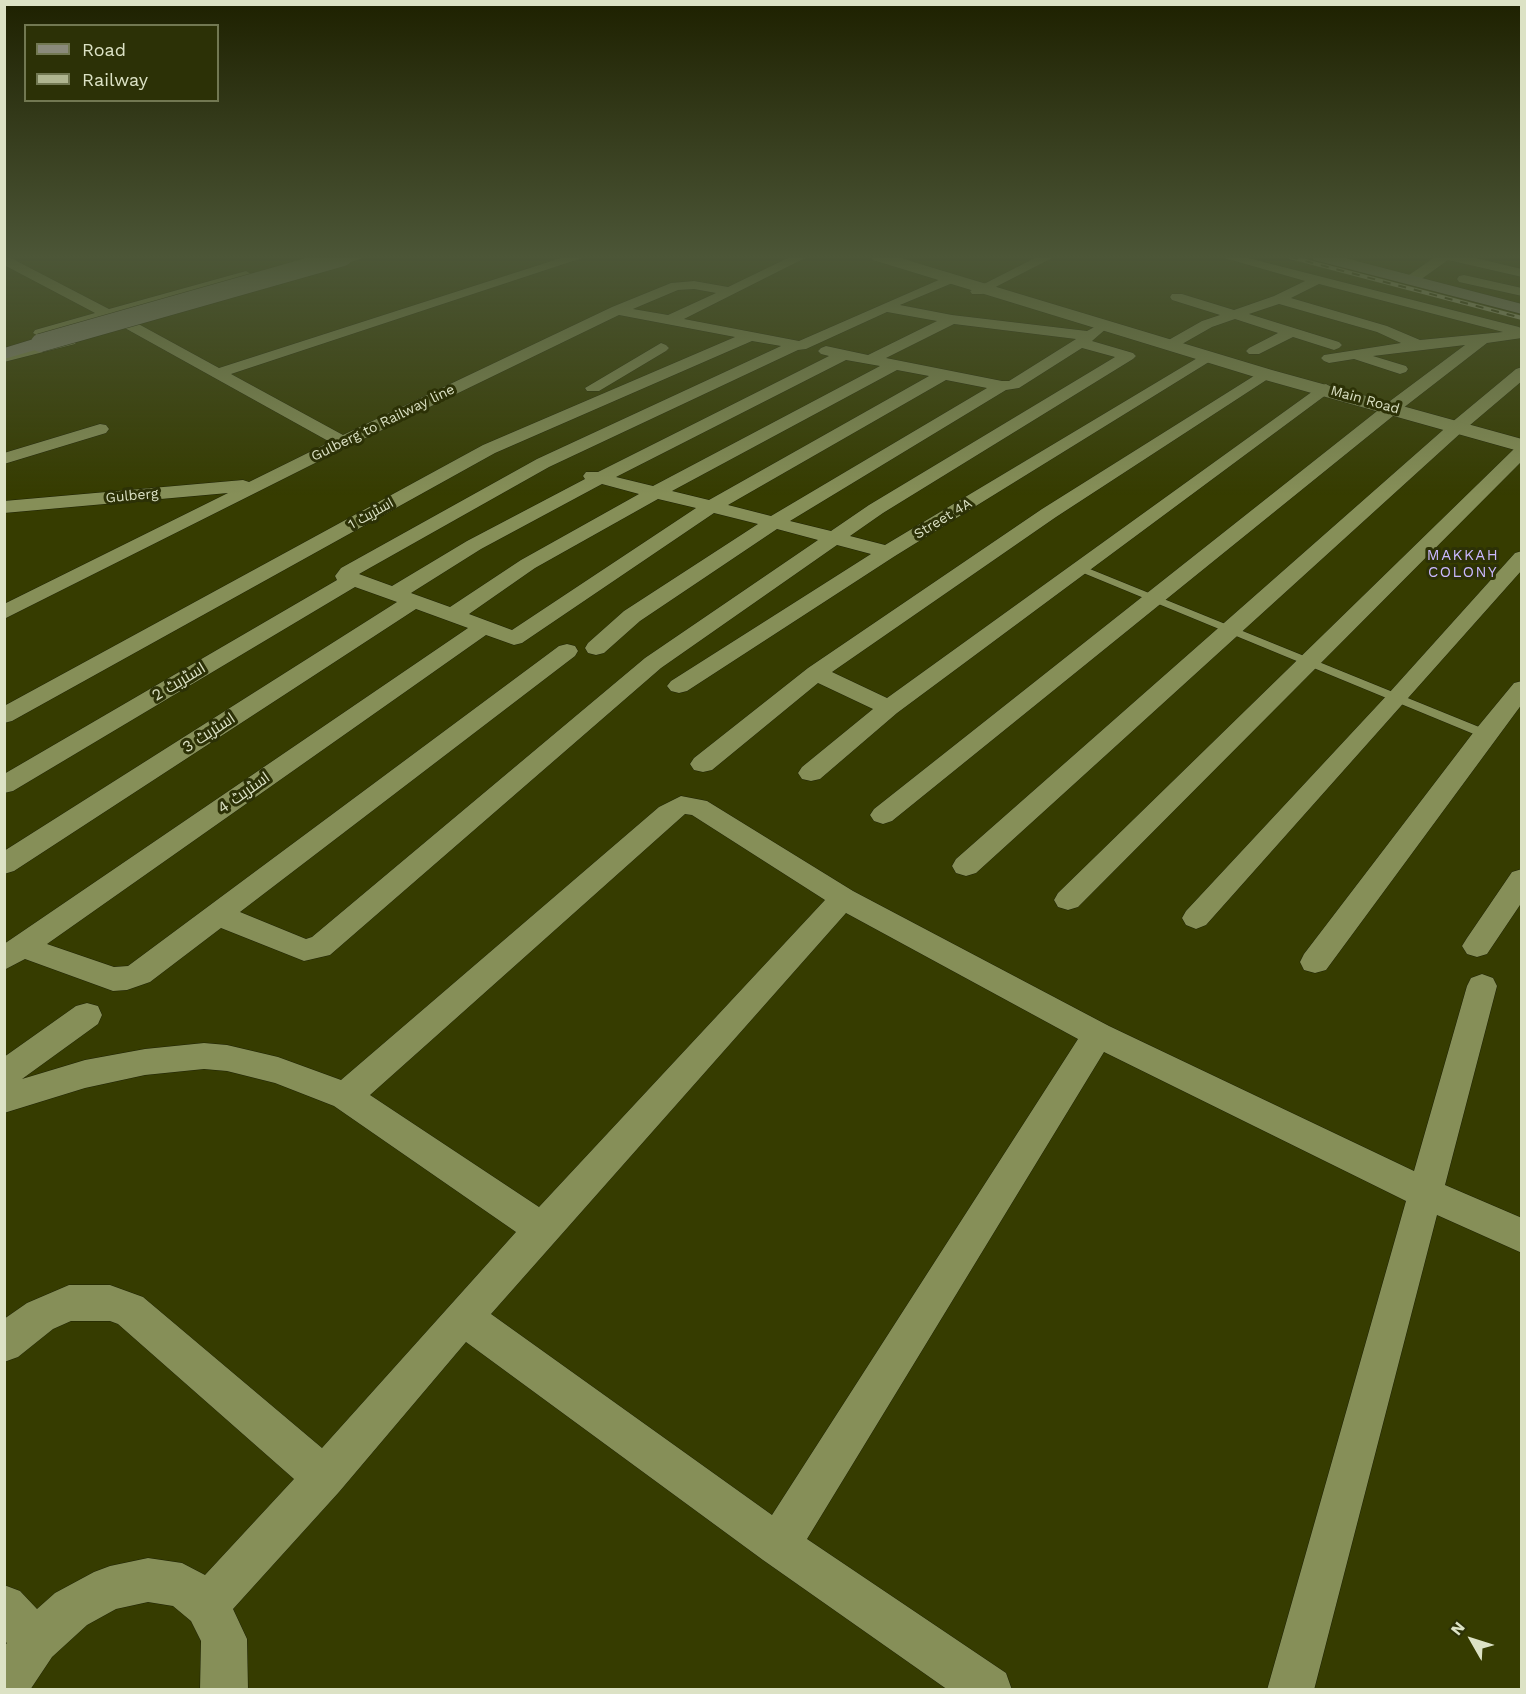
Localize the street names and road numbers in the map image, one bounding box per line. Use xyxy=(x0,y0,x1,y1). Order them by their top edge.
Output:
street label: Gulberg to Railway line xyxy=(309,381,457,465)
street label: Main Road xyxy=(1328,382,1402,418)
street label: Gulberg xyxy=(105,485,159,507)
street label: اسٹریٹ 1 xyxy=(345,495,397,533)
street label: Street 4A xyxy=(911,495,975,543)
street label: اسٹریٹ 2 xyxy=(149,659,209,705)
street label: اسٹریٹ 3 xyxy=(179,709,239,757)
street label: اسٹریٹ 4 xyxy=(214,768,274,818)

